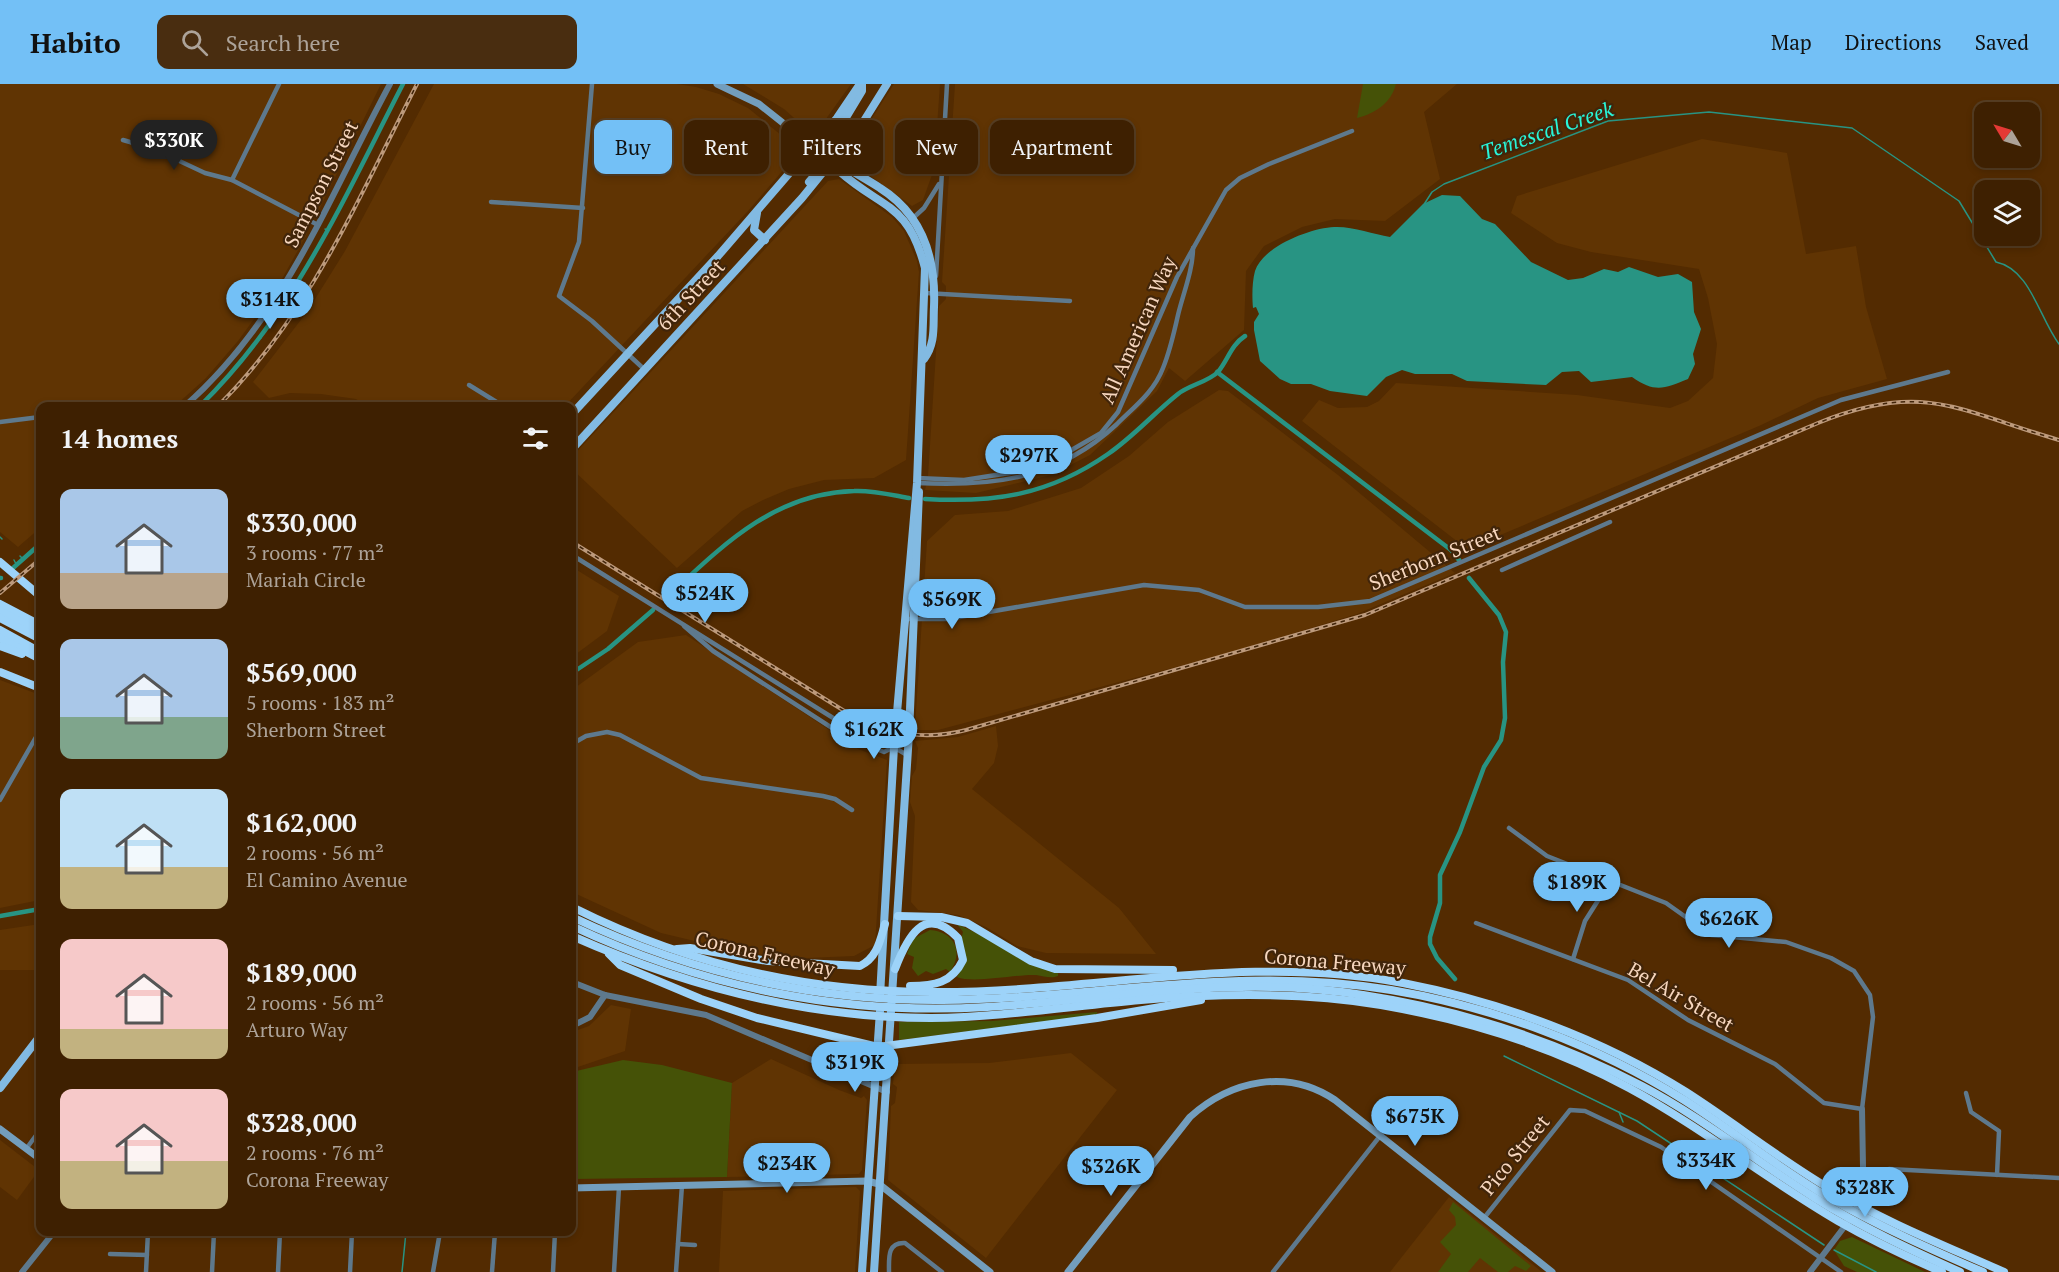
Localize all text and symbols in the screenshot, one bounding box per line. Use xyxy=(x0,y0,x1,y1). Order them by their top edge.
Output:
search box xyxy=(157,15,577,69)
text: Habito xyxy=(30,24,121,61)
icon: search xyxy=(178,26,211,59)
text: Search here xyxy=(226,28,340,57)
text: Map xyxy=(1771,28,1812,56)
text: Directions xyxy=(1845,28,1942,56)
text: Saved xyxy=(1975,28,2029,56)
water label: Temescal Creek xyxy=(1477,94,1618,166)
north arrow xyxy=(1974,102,2040,168)
map controls xyxy=(1974,102,2040,246)
street label: Sampson Street xyxy=(277,115,364,252)
pin: $330K xyxy=(132,120,216,171)
chip: Buy xyxy=(594,120,672,174)
chip: Rent xyxy=(684,120,769,174)
chip: Filters xyxy=(781,120,883,174)
chip: New xyxy=(895,120,978,174)
chip: Apartment xyxy=(990,120,1134,174)
text: $330K xyxy=(144,126,204,153)
button: layers xyxy=(1974,180,2040,246)
street label: All American Way xyxy=(1093,251,1182,408)
street label: 6th Street xyxy=(651,253,731,336)
pin: $314K xyxy=(228,279,312,330)
text: $314K xyxy=(240,285,300,312)
text: 14 homes xyxy=(60,421,178,455)
icon: filters xyxy=(519,422,552,455)
pin: $297K xyxy=(987,435,1071,486)
text: $297K xyxy=(999,441,1059,468)
text: $330,000 xyxy=(246,505,357,539)
icon: home xyxy=(108,513,180,585)
street label: Sherborn Street xyxy=(1365,519,1505,596)
text: 3 rooms · 77 m² xyxy=(246,539,384,566)
text: Mariah Circle xyxy=(246,566,366,593)
pin: $524K xyxy=(663,573,747,624)
text: $524K xyxy=(675,579,735,606)
pin: $569K xyxy=(910,579,994,630)
text: $569K xyxy=(922,585,982,612)
text: $569,000 xyxy=(246,655,357,689)
icon: home xyxy=(108,663,180,735)
text: 5 rooms · 183 m² xyxy=(246,689,394,716)
pin: $162K xyxy=(832,709,916,760)
text: $162K xyxy=(844,715,904,742)
text: Sherborn Street xyxy=(246,716,386,743)
text: $162,000 xyxy=(246,805,357,839)
icon: home xyxy=(108,813,180,885)
text: 2 rooms · 56 m² xyxy=(246,839,384,866)
pin: $189K xyxy=(1535,862,1619,913)
text: El Camino Avenue xyxy=(246,866,408,893)
text: $189K xyxy=(1547,868,1607,895)
pin: $626K xyxy=(1687,898,1771,949)
text: $626K xyxy=(1699,904,1759,931)
street label: Corona Freeway xyxy=(693,924,838,983)
street label: Corona Freeway xyxy=(1263,942,1408,981)
text: $189,000 xyxy=(246,955,357,989)
street label: Bel Air Street xyxy=(1623,955,1740,1038)
icon: home xyxy=(108,963,180,1035)
text: 2 rooms · 56 m² xyxy=(246,989,384,1016)
text: Arturo Way xyxy=(246,1016,347,1043)
pin: $319K xyxy=(813,1042,897,1093)
text: $319K xyxy=(825,1048,885,1075)
pin: $675K xyxy=(1373,1096,1457,1147)
text: $675K xyxy=(1385,1102,1445,1129)
text: $328,000 xyxy=(246,1105,357,1139)
street label: Pico Street xyxy=(1474,1108,1556,1201)
icon: home xyxy=(108,1113,180,1185)
text: 2 rooms · 76 m² xyxy=(246,1139,384,1166)
pin: $334K xyxy=(1664,1140,1748,1191)
pin: $234K xyxy=(745,1143,829,1194)
pin: $326K xyxy=(1069,1146,1153,1197)
text: $334K xyxy=(1676,1146,1736,1173)
text: $234K xyxy=(757,1149,817,1176)
text: $326K xyxy=(1081,1152,1141,1179)
text: Corona Freeway xyxy=(246,1166,388,1193)
pin: $328K xyxy=(1823,1167,1907,1218)
text: $328K xyxy=(1835,1173,1895,1200)

